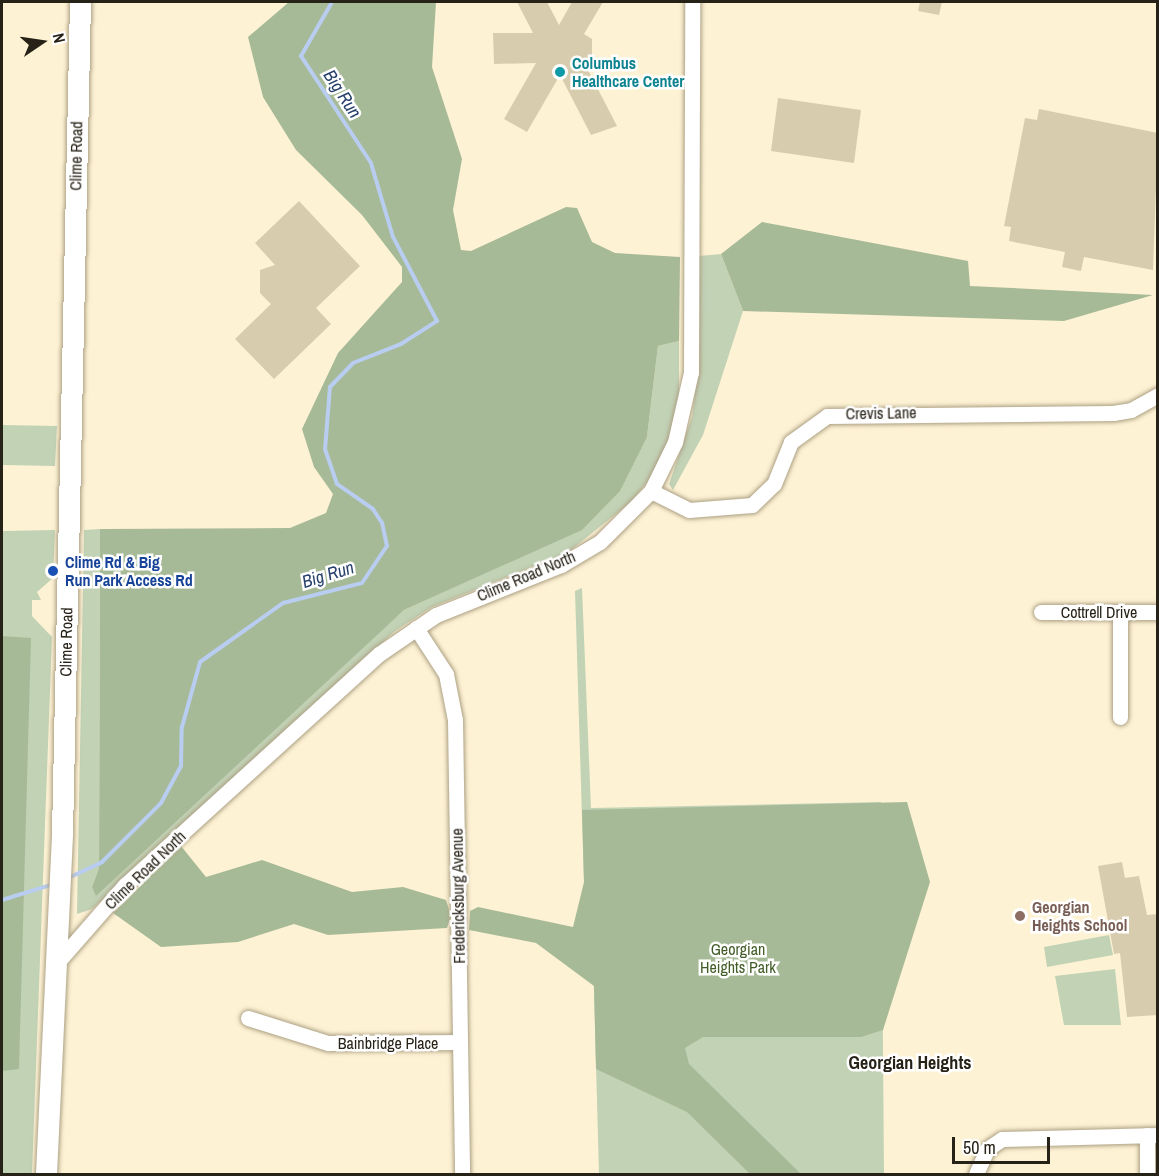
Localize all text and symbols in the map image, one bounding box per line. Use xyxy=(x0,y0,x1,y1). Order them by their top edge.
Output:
north arrow xyxy=(12,12,72,72)
text: N xyxy=(48,31,71,45)
place label: Columbus Healthcare Center xyxy=(572,53,684,91)
marker: Columbus Healthcare Center xyxy=(553,65,567,79)
water label: Big Run xyxy=(318,66,366,122)
street label: Clime Road xyxy=(66,121,86,191)
street label: Crevis Lane xyxy=(845,403,917,423)
street label: Clime Road North xyxy=(474,547,578,605)
place label: Clime Rd & Big Run Park Access Rd xyxy=(65,552,193,590)
water label: Big Run xyxy=(299,557,357,593)
marker: Clime Rd & Big Run Park Access Rd xyxy=(46,564,60,578)
street label: Cottrell Drive xyxy=(1061,602,1137,622)
street label: Clime Road xyxy=(56,607,76,677)
street label: Clime Road North xyxy=(101,827,189,913)
street label: Fredericksburg Avenue xyxy=(447,828,469,964)
place label: Georgian Heights School xyxy=(1032,897,1128,935)
marker: Georgian Heights School xyxy=(1013,909,1027,923)
park label: Georgian Heights Park xyxy=(700,939,776,977)
street label: Bainbridge Place xyxy=(338,1033,438,1053)
district label: Georgian Heights xyxy=(848,1052,972,1074)
scale bar xyxy=(955,1125,1052,1163)
text: 50 m xyxy=(963,1135,996,1160)

